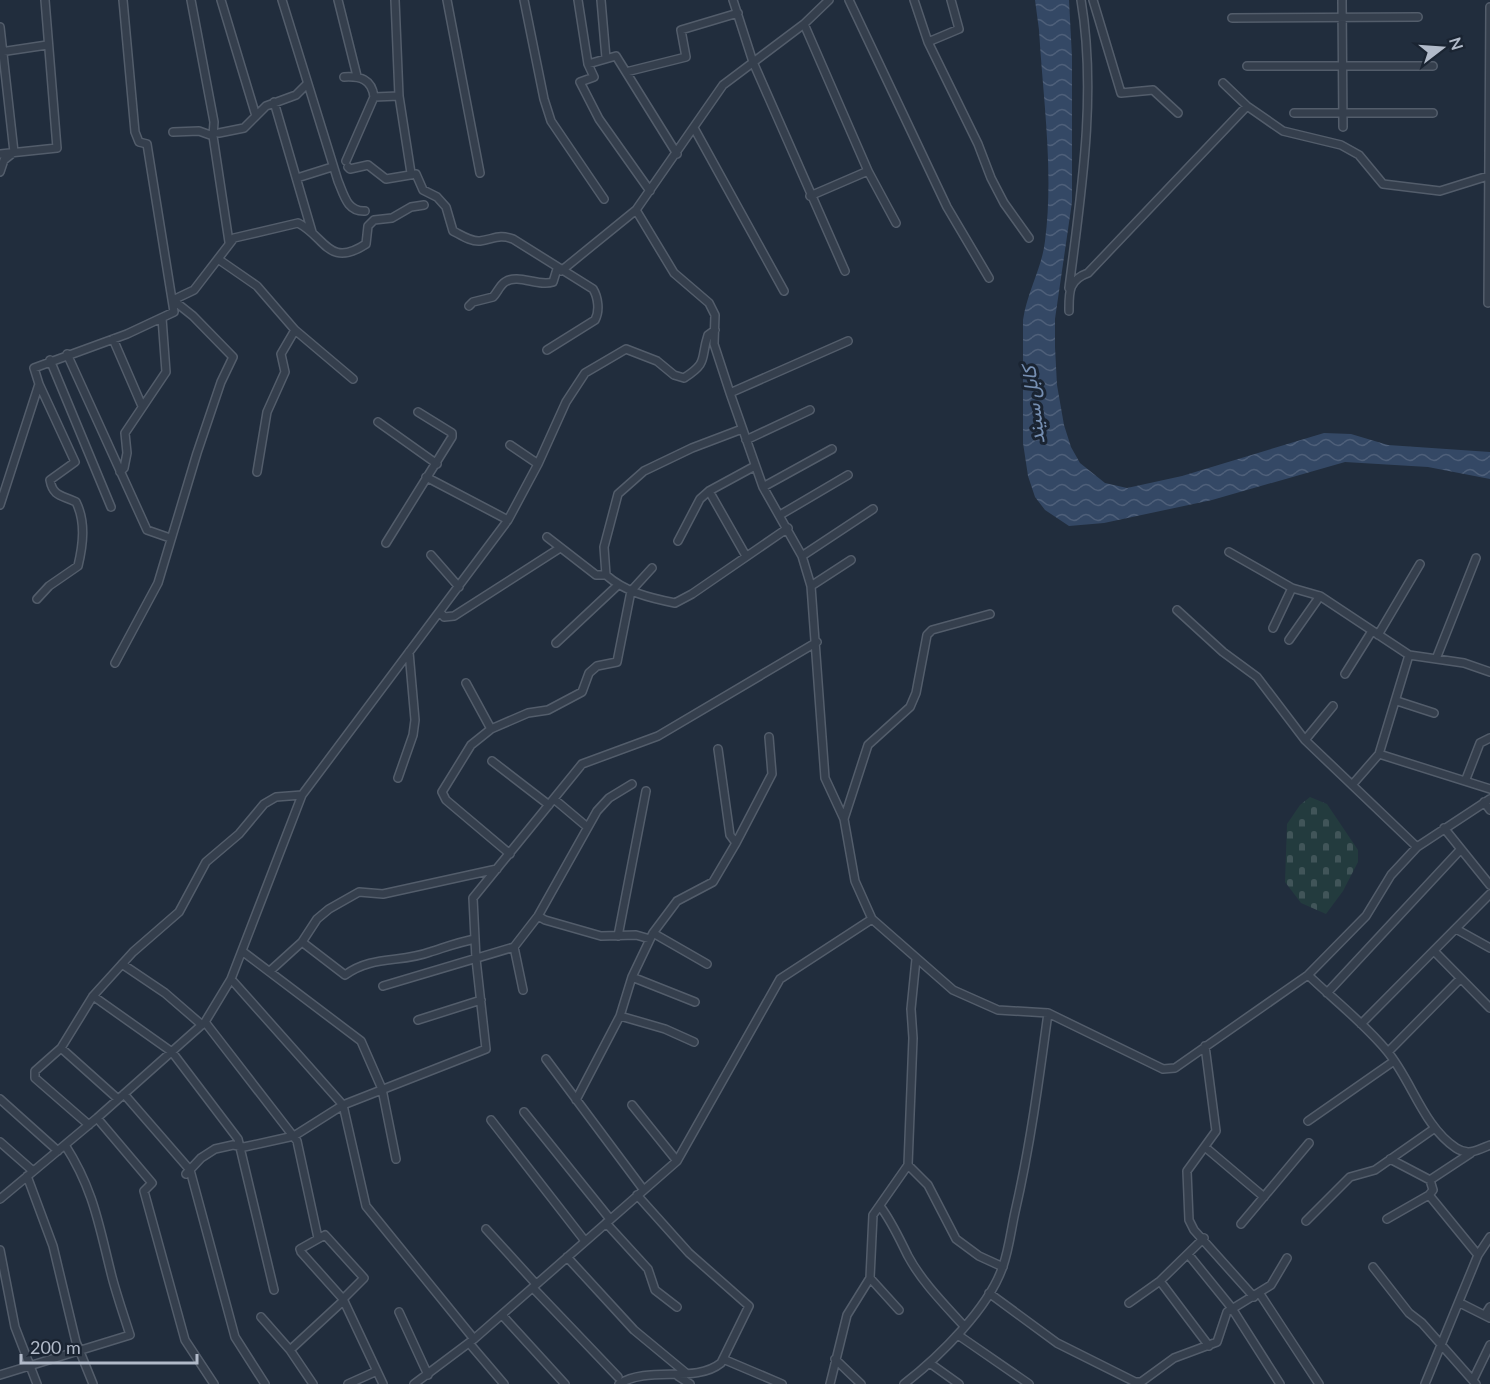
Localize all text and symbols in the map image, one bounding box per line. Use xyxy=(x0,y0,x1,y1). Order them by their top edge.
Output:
north arrow xyxy=(1412,18,1472,78)
text: N xyxy=(1446,35,1468,52)
water label: کابل سيند xyxy=(1015,361,1050,446)
scale bar xyxy=(21,1327,196,1365)
text: 200 m xyxy=(30,1336,81,1358)

